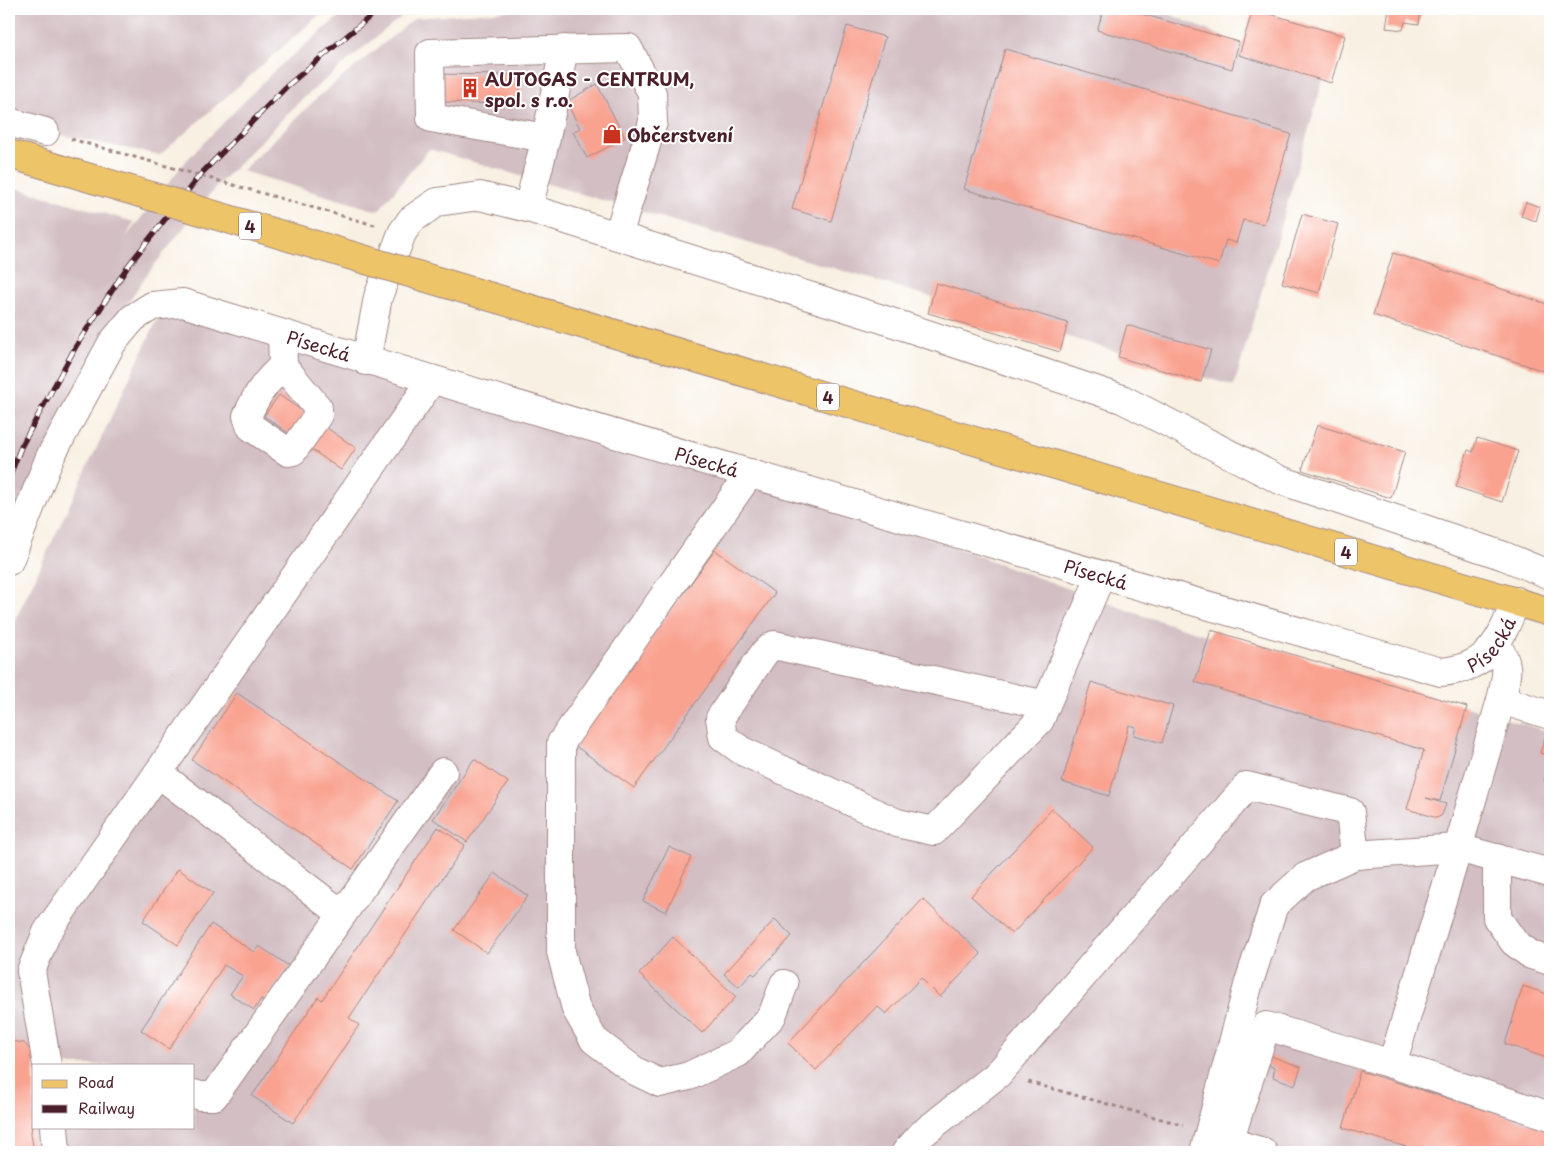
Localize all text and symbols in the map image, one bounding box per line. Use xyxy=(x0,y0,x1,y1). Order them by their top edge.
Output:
place label: AUTOGAS - CENTRUM, spol. s r.o. xyxy=(485,65,694,113)
building icon: AUTOGAS - CENTRUM, spol. s r.o. xyxy=(459,77,481,99)
place label: Občerstvení xyxy=(627,121,734,148)
shop icon: Občerstvení xyxy=(601,123,623,145)
road number: 4 xyxy=(239,212,261,240)
street label: Písecká xyxy=(284,322,355,368)
road number: 4 xyxy=(817,384,839,411)
street label: Písecká xyxy=(672,439,743,483)
road number: 4 xyxy=(1335,538,1357,566)
street label: Písecká xyxy=(1061,551,1132,596)
street label: Písecká xyxy=(1462,612,1522,678)
legend xyxy=(32,1064,195,1128)
text: Road xyxy=(78,1070,114,1093)
text: Railway xyxy=(78,1096,135,1119)

